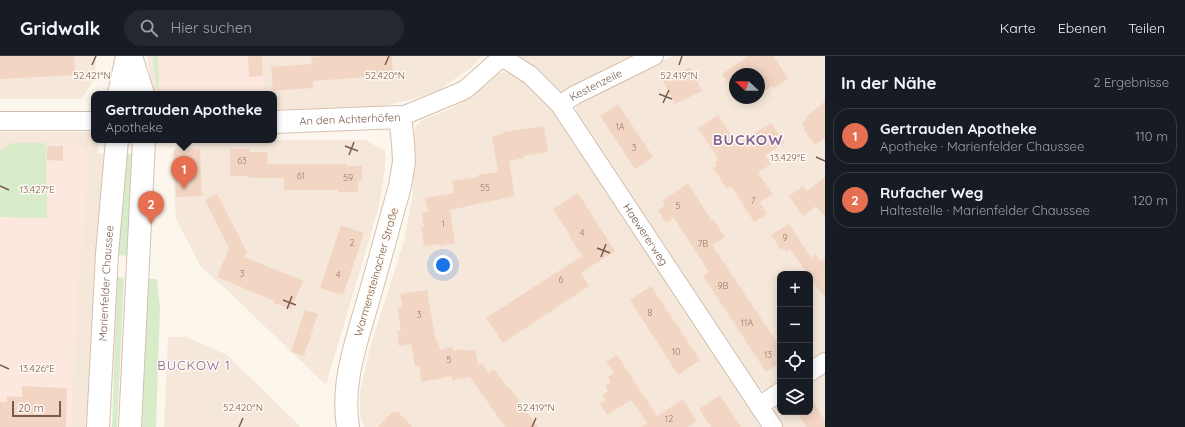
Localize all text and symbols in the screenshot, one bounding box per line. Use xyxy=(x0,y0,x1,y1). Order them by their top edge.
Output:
search box xyxy=(124,10,404,46)
text: Gridwalk xyxy=(20,16,100,40)
icon: search xyxy=(138,17,160,39)
text: Hier suchen xyxy=(170,18,252,37)
text: Karte xyxy=(1000,19,1036,37)
text: Ebenen xyxy=(1058,19,1106,37)
text: Teilen xyxy=(1128,19,1165,37)
street label: Kestenzeile xyxy=(566,66,624,104)
north arrow xyxy=(729,68,765,104)
text: 52.421°N xyxy=(73,69,111,82)
text: 52.420°N xyxy=(365,69,405,82)
text: 52.419°N xyxy=(660,69,698,82)
text: In der Nähe xyxy=(841,72,937,93)
text: 2 Ergebnisse xyxy=(1093,74,1169,90)
popup xyxy=(91,91,277,143)
text: Gertrauden Apotheke xyxy=(106,100,262,119)
street label: An den Achterhöfen xyxy=(299,110,401,128)
text: Apotheke xyxy=(106,119,163,135)
text: Gertrauden Apotheke xyxy=(880,119,1037,138)
house number: 1A xyxy=(615,121,625,132)
text: 1 xyxy=(852,128,858,144)
text: 110 m xyxy=(1135,128,1168,144)
district label: BUCKOW xyxy=(713,130,783,149)
text: Apotheke · Marienfelder Chaussee xyxy=(880,138,1084,154)
house number: 3 xyxy=(632,142,637,153)
text: 13.429°E xyxy=(770,151,806,164)
house number: 63 xyxy=(237,155,247,166)
pin: 1 xyxy=(171,156,197,189)
house number: 61 xyxy=(297,170,305,181)
house number: 59 xyxy=(343,172,353,183)
house number: 55 xyxy=(480,182,490,193)
text: 13.427°E xyxy=(19,183,55,196)
text: Rufacher Weg xyxy=(880,183,983,202)
pin: 2 xyxy=(138,191,164,224)
text: 2 xyxy=(851,192,859,208)
text: 120 m xyxy=(1133,192,1168,208)
house number: 7 xyxy=(751,195,756,206)
house number: 5 xyxy=(676,200,681,211)
street label: Haewererweg xyxy=(620,201,671,268)
text: Haltestelle · Marienfelder Chaussee xyxy=(880,202,1090,218)
street label: Warmensteinacher Straße xyxy=(351,206,401,338)
house number: 1 xyxy=(441,218,445,229)
street label: Marienfelder Chaussee xyxy=(95,225,117,342)
house number: 4 xyxy=(580,227,585,238)
house number: 9 xyxy=(782,232,788,243)
house number: 2 xyxy=(350,237,355,248)
house number: 7B xyxy=(698,238,708,249)
your location xyxy=(433,255,453,275)
house number: 3 xyxy=(240,268,245,279)
house number: 4 xyxy=(336,269,341,280)
map controls xyxy=(777,271,813,415)
button: + xyxy=(777,271,813,307)
house number: 6 xyxy=(559,274,564,285)
house number: 9B xyxy=(718,280,729,291)
house number: 8 xyxy=(648,307,653,318)
button: − xyxy=(777,307,813,343)
house number: 3 xyxy=(417,309,422,320)
house number: 11A xyxy=(741,317,753,328)
button: locate xyxy=(777,343,813,379)
house number: 10 xyxy=(672,346,680,357)
house number: 13 xyxy=(764,349,772,360)
house number: 5 xyxy=(447,354,452,365)
district label: BUCKOW 1 xyxy=(157,357,231,373)
text: 13.426°E xyxy=(19,362,55,375)
button: layers xyxy=(777,379,813,415)
scale bar xyxy=(12,399,61,418)
text: 20 m xyxy=(18,401,44,415)
text: 52.420°N xyxy=(223,401,263,414)
text: 52.419°N xyxy=(517,401,555,414)
house number: 12 xyxy=(665,413,673,424)

